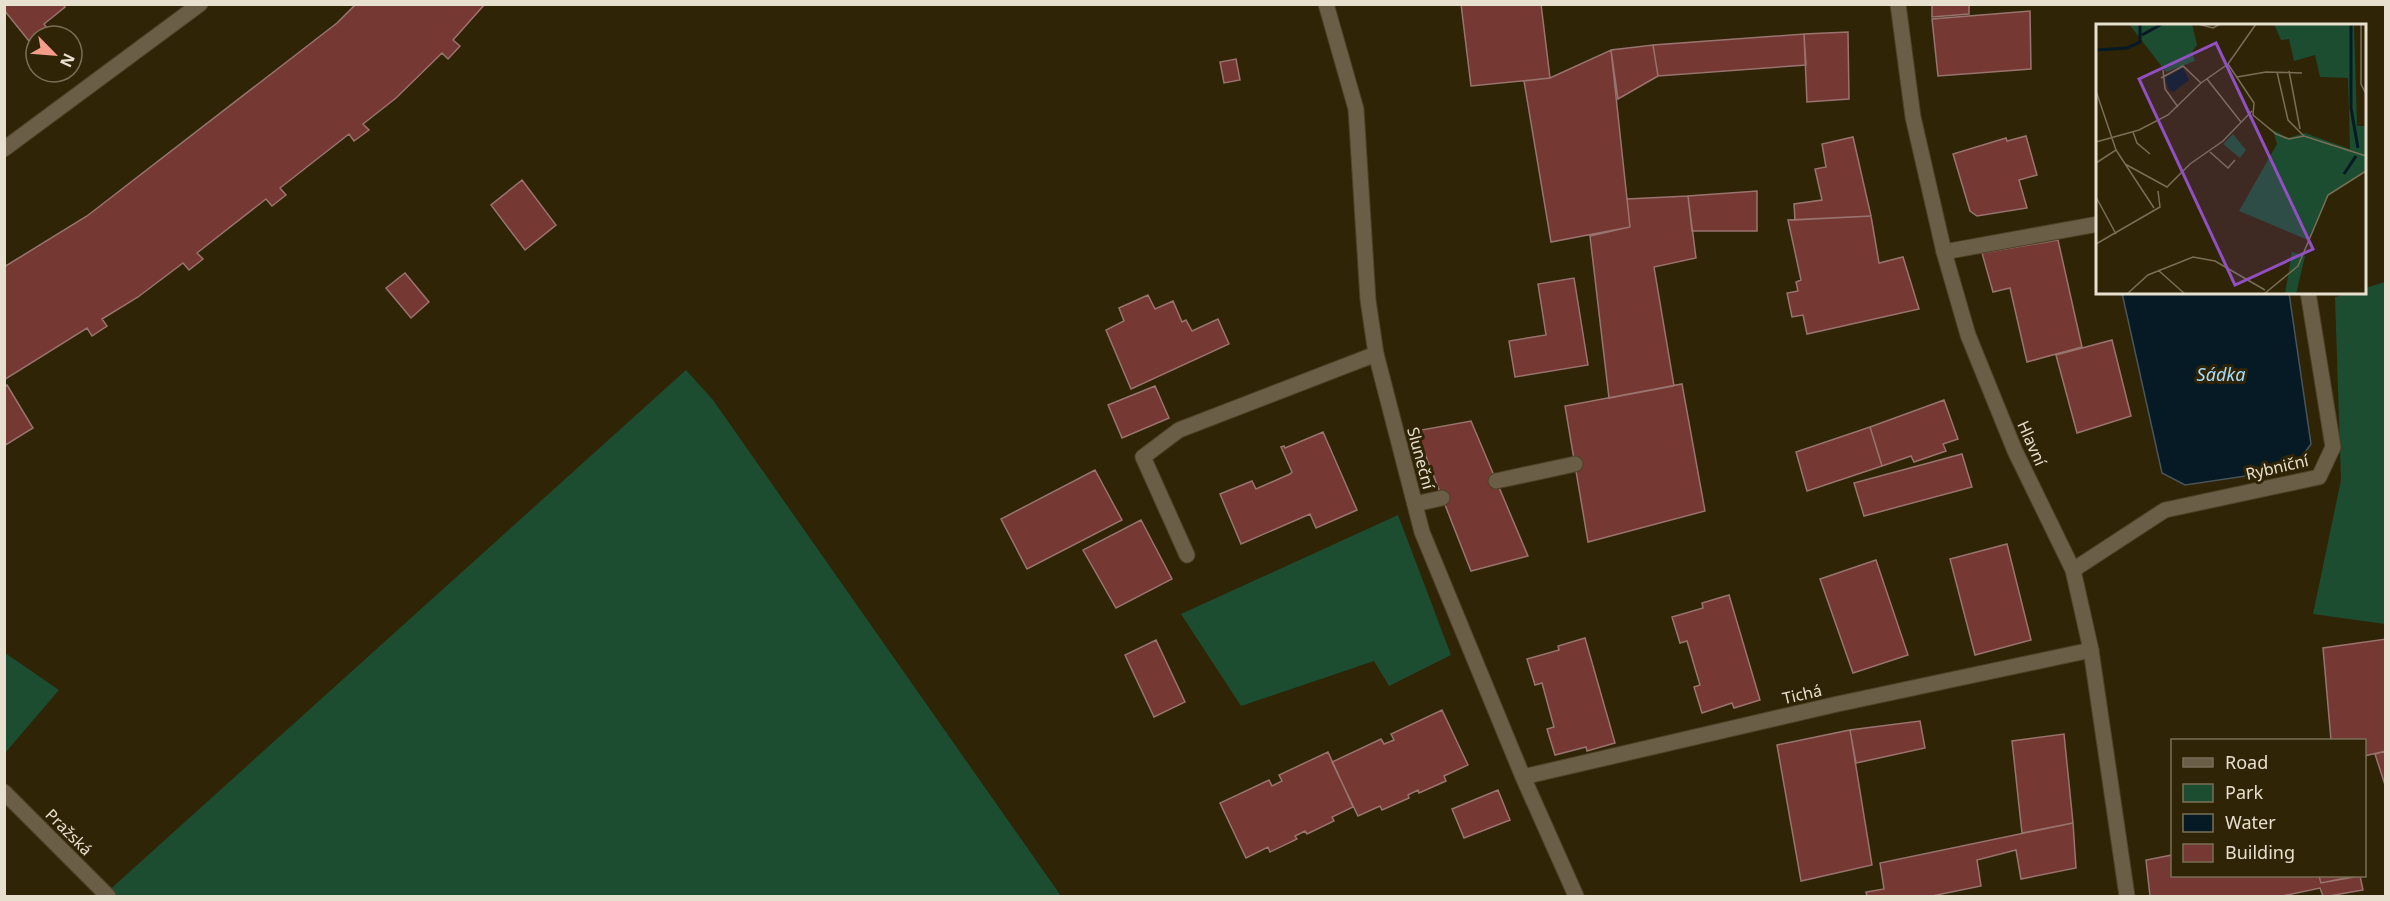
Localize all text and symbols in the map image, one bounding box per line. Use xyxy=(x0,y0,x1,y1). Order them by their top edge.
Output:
north arrow xyxy=(24,24,84,84)
inset map xyxy=(2096,24,2366,294)
text: N xyxy=(55,50,80,71)
water label: Sádka xyxy=(2197,362,2245,386)
street label: Hlavní xyxy=(2012,417,2052,470)
street label: Sluneční xyxy=(1402,425,1440,492)
street label: Rybniční xyxy=(2244,449,2311,485)
street label: Tichá xyxy=(1780,679,1824,709)
legend xyxy=(2171,739,2366,877)
text: Road xyxy=(2225,750,2268,774)
text: Park xyxy=(2225,780,2263,804)
street label: Pražská xyxy=(41,804,97,860)
text: Water xyxy=(2225,810,2276,834)
text: Building xyxy=(2225,840,2295,864)

